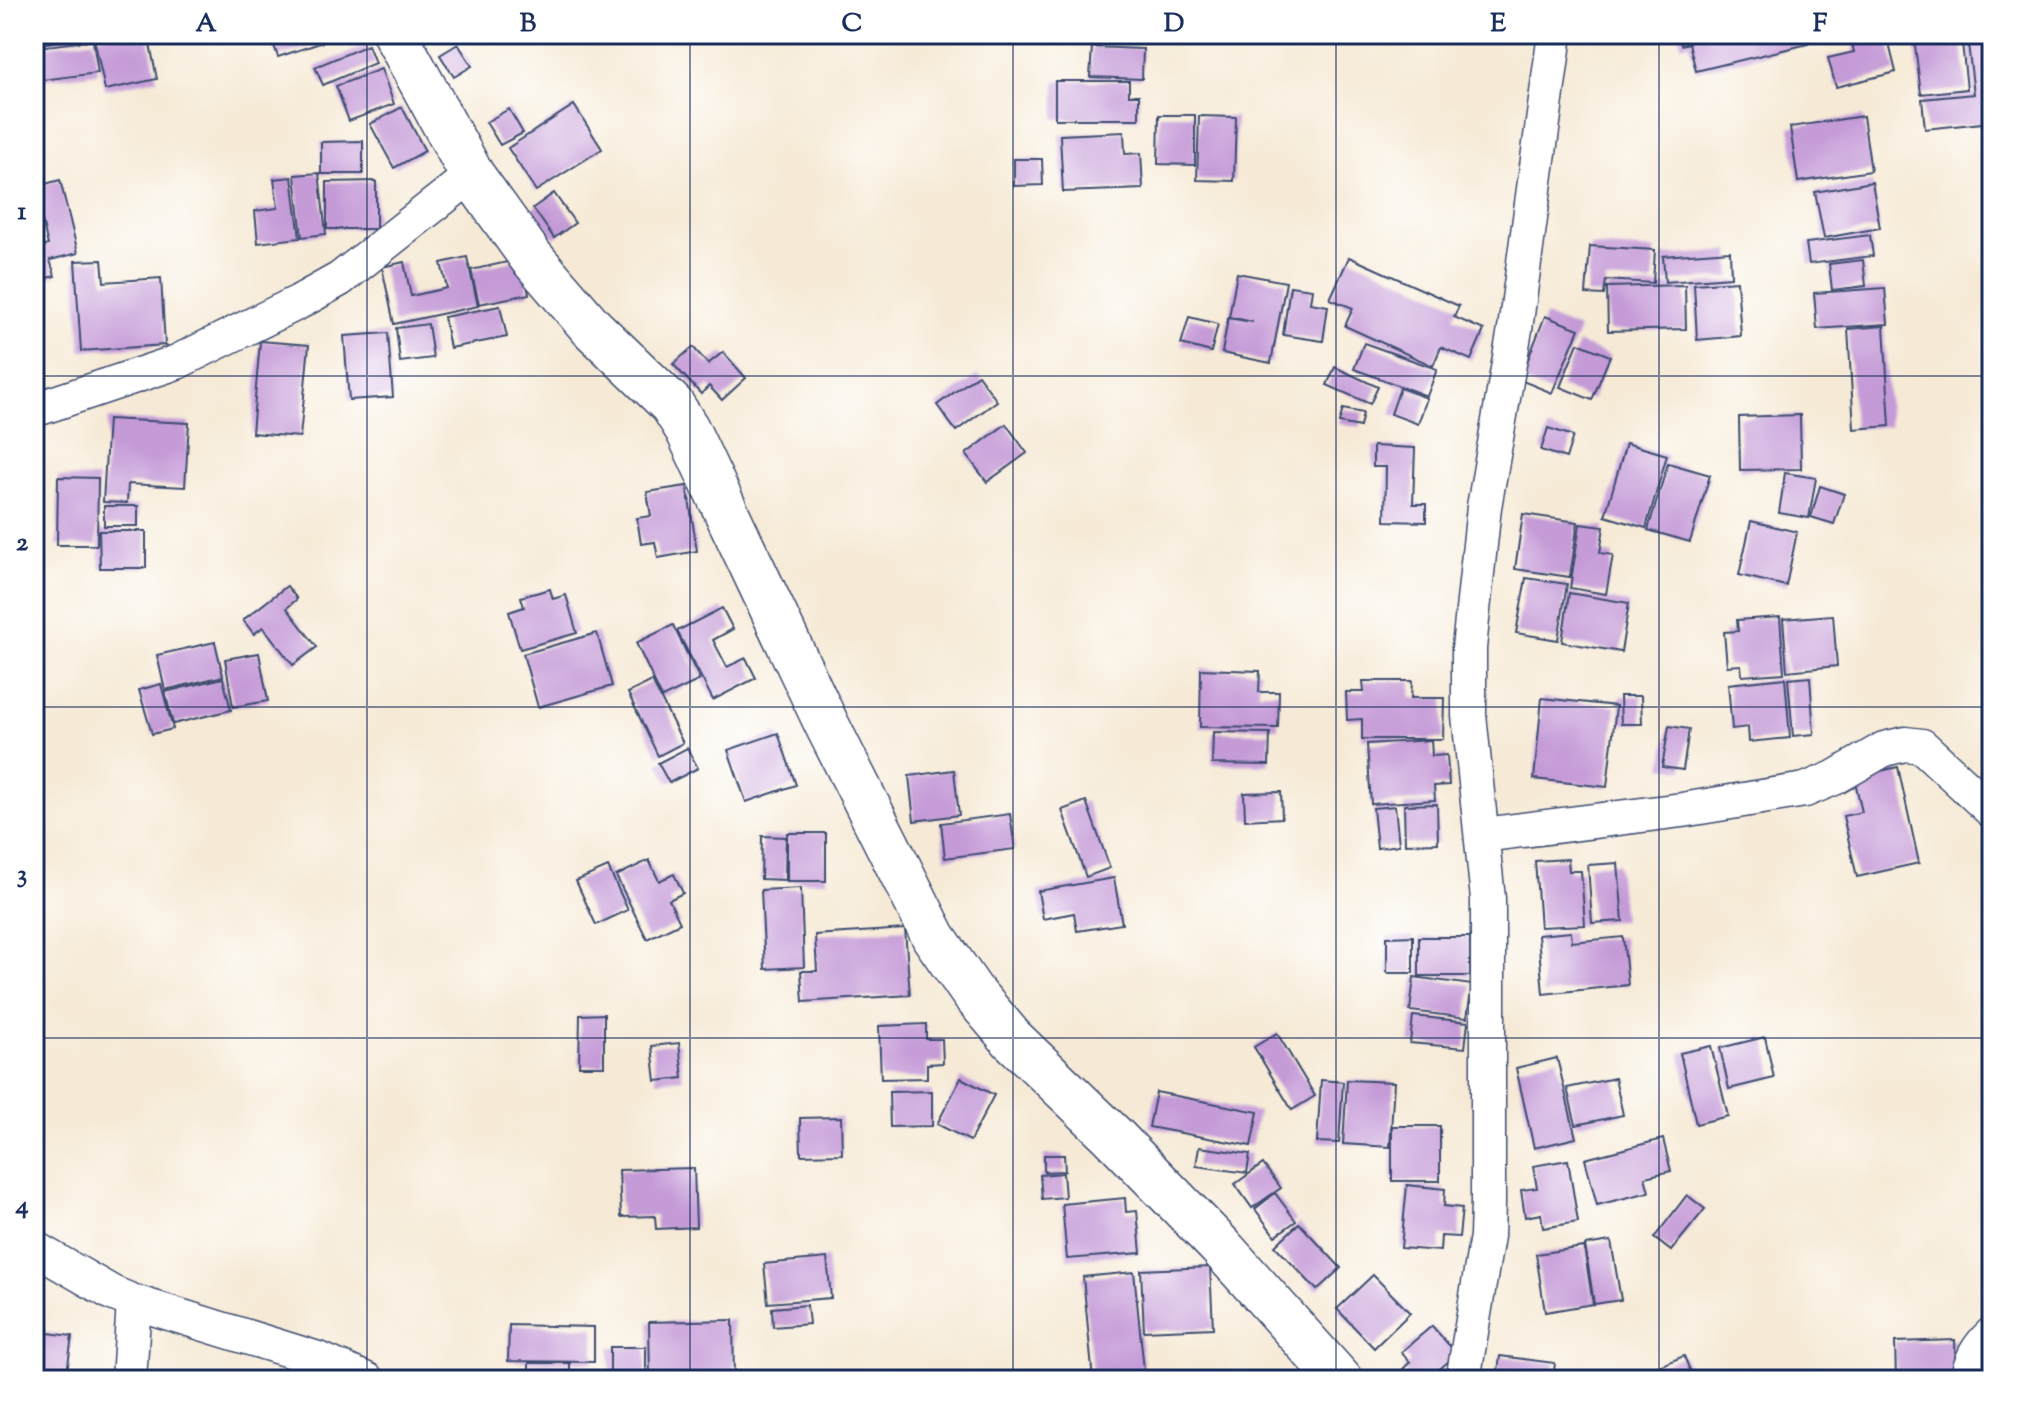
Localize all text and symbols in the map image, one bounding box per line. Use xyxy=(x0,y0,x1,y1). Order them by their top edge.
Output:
text: A xyxy=(195,6,217,43)
text: B xyxy=(520,6,537,43)
text: C xyxy=(842,6,862,43)
text: D xyxy=(1164,6,1184,43)
text: E xyxy=(1490,6,1506,43)
text: F xyxy=(1813,6,1828,43)
text: 1 xyxy=(18,194,27,231)
text: 2 xyxy=(16,525,29,562)
text: 3 xyxy=(17,857,27,894)
text: 4 xyxy=(14,1188,29,1225)

